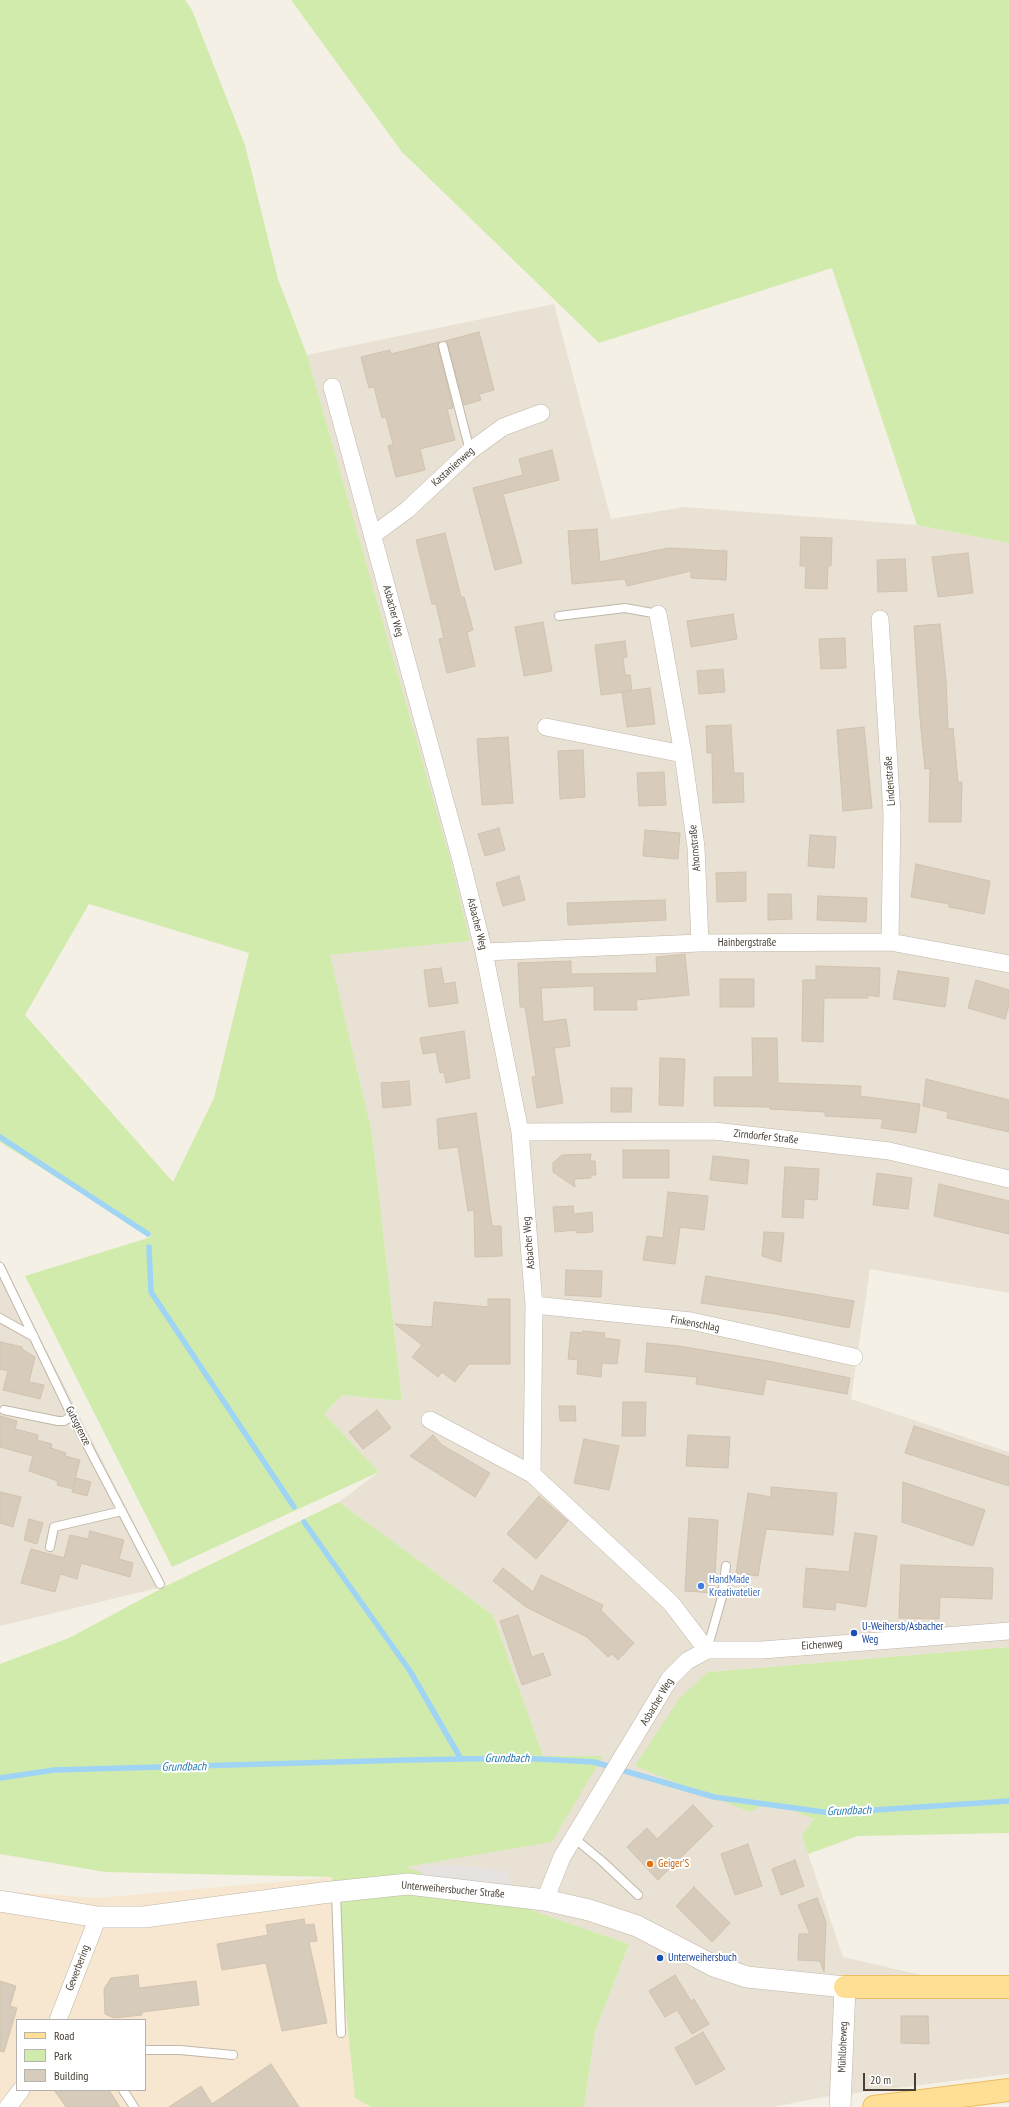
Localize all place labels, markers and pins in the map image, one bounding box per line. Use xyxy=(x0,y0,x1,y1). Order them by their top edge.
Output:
place label: HandMade Kreativatelier xyxy=(709,1573,760,1599)
marker: HandMade Kreativatelier xyxy=(696,1581,706,1591)
place label: U-Weihersb/Asbacher Weg xyxy=(862,1620,943,1646)
marker: U-Weihersb/Asbacher Weg xyxy=(849,1628,859,1638)
place label: Geiger’S xyxy=(658,1857,689,1871)
marker: Geiger’S xyxy=(645,1859,655,1869)
place label: Unterweihersbuch xyxy=(668,1951,737,1965)
marker: Unterweihersbuch xyxy=(655,1953,665,1963)

